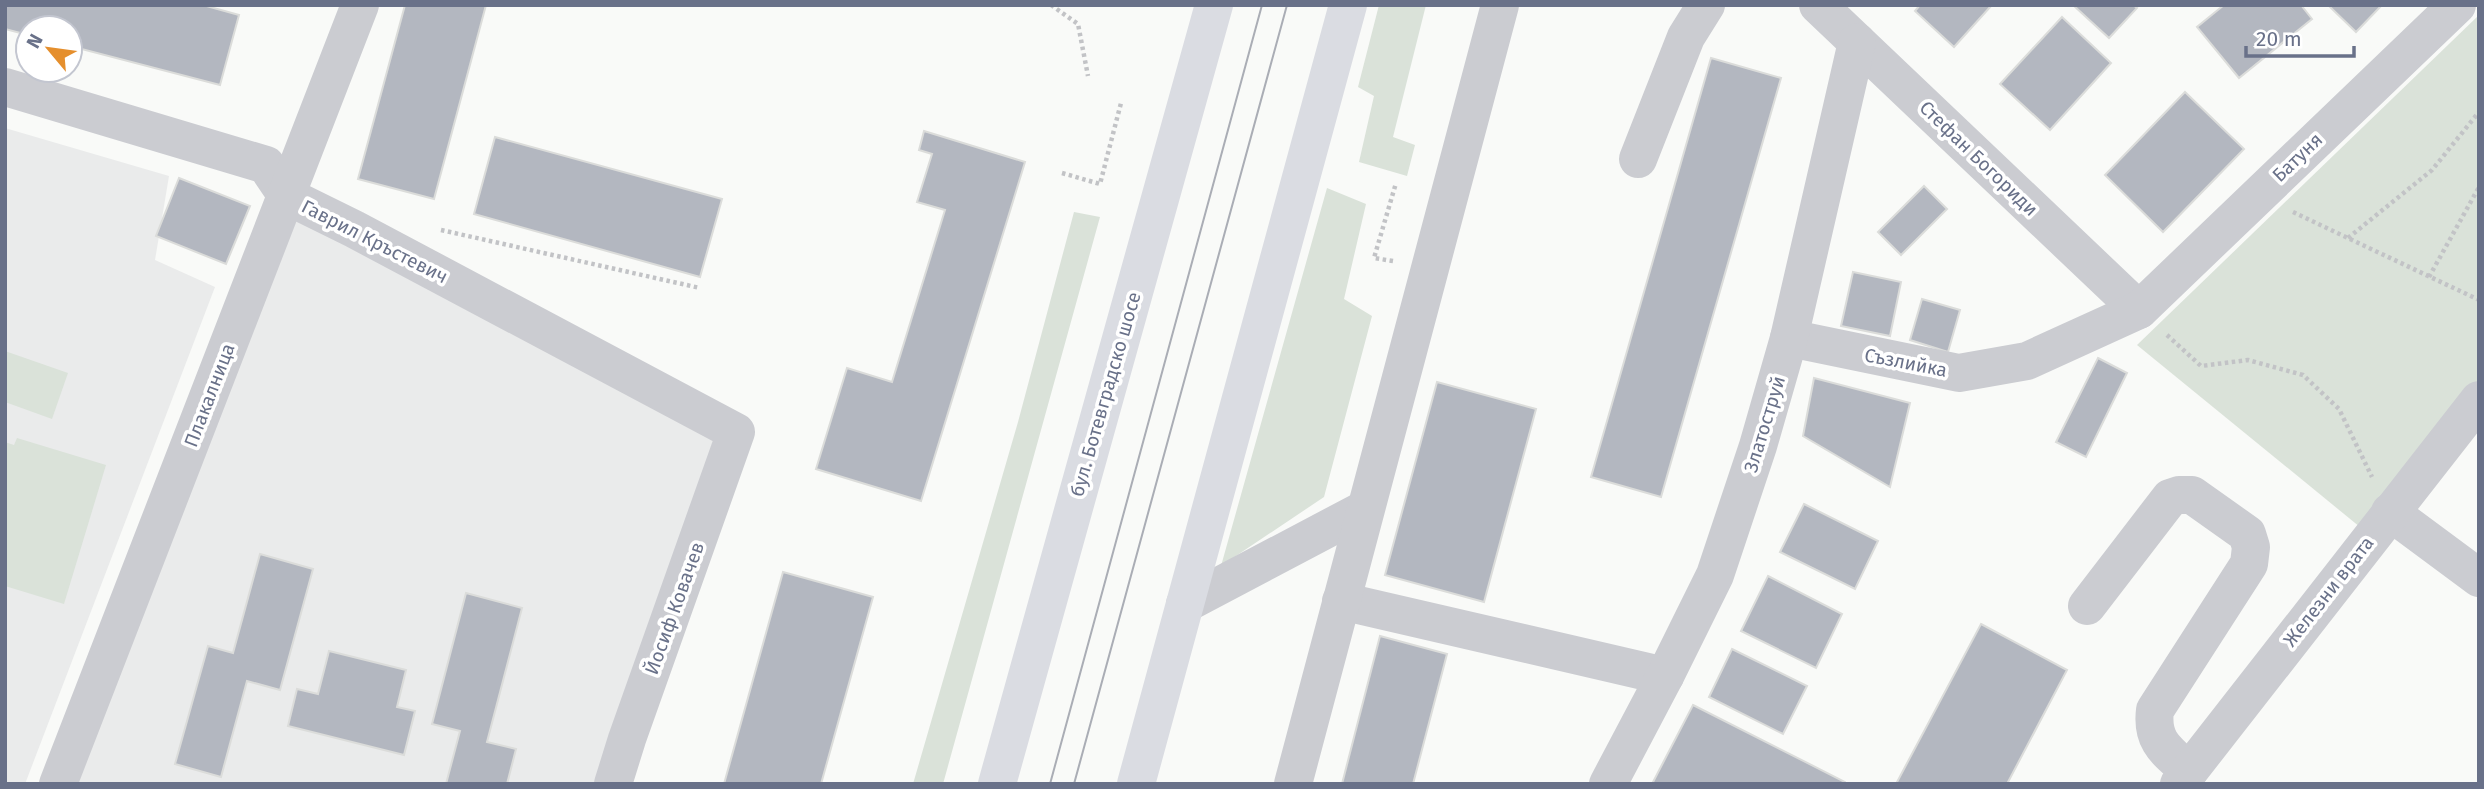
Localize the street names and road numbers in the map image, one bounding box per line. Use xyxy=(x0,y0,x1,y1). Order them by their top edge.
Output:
street label: Стефан Богориди xyxy=(1915,96,2043,221)
street label: Батуня xyxy=(2268,128,2327,187)
street label: Гаврил Кръстевич xyxy=(298,195,452,288)
street label: бул. Ботевградско шосе xyxy=(1065,289,1146,499)
street label: Плакалница xyxy=(179,340,240,450)
street label: Съзлийка xyxy=(1863,343,1949,382)
street label: Златоструй xyxy=(1739,373,1790,475)
street label: Железни врата xyxy=(2278,532,2379,651)
street label: Йосиф Ковачев xyxy=(640,539,709,678)

